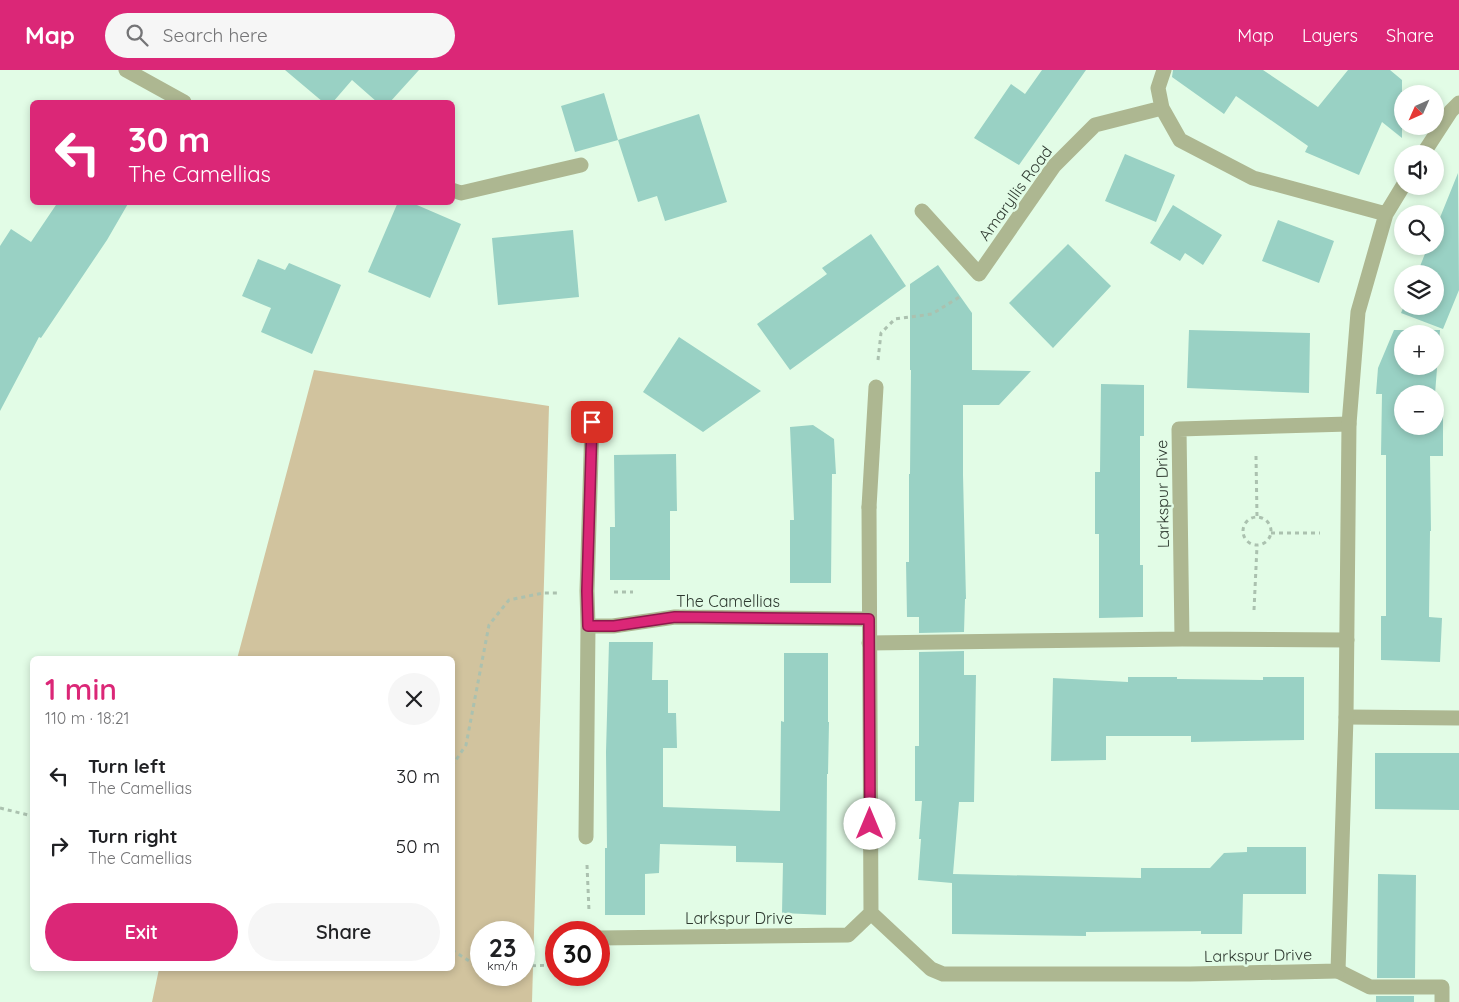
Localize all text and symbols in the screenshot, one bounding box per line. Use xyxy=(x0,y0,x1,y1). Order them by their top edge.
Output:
search box xyxy=(105,13,455,58)
text: Map xyxy=(25,20,75,50)
icon: search xyxy=(123,21,151,49)
text: Search here xyxy=(163,23,268,47)
text: Map xyxy=(1237,24,1274,47)
text: Layers xyxy=(1302,24,1358,47)
text: Share xyxy=(1386,24,1434,47)
north arrow xyxy=(1394,85,1444,135)
map controls xyxy=(1394,85,1444,435)
text: 30 m xyxy=(128,117,210,161)
icon: left xyxy=(45,120,110,185)
street label: Amaryllis Road xyxy=(974,142,1056,244)
button: sound xyxy=(1394,145,1444,195)
text: The Camellias xyxy=(128,160,271,188)
button: search xyxy=(1394,205,1444,255)
button: layers xyxy=(1394,265,1444,315)
button: + xyxy=(1394,325,1444,375)
button: − xyxy=(1394,385,1444,435)
pin xyxy=(571,401,613,443)
icon: arrive xyxy=(578,408,606,436)
street label: Larkspur Drive xyxy=(1151,440,1173,548)
street label: The Camellias xyxy=(676,591,780,611)
text: 1 min xyxy=(45,670,117,708)
button: close xyxy=(388,673,440,725)
text: 110 m · 18:21 xyxy=(45,708,130,728)
text: Turn left xyxy=(88,754,166,778)
icon: left xyxy=(45,762,73,790)
text: 30 m xyxy=(396,764,440,788)
text: The Camellias xyxy=(88,778,192,798)
position arrow xyxy=(843,797,895,849)
text: Turn right xyxy=(88,824,177,848)
icon: right xyxy=(45,832,73,860)
text: 50 m xyxy=(396,834,440,858)
text: The Camellias xyxy=(88,848,192,868)
button: Exit xyxy=(45,903,238,961)
button: Share xyxy=(248,903,440,961)
street label: Larkspur Drive xyxy=(685,908,793,928)
speed limit sign: 30 xyxy=(545,921,610,986)
text: 23 xyxy=(489,932,516,963)
street label: Larkspur Drive xyxy=(1204,944,1312,966)
text: km/h xyxy=(487,958,518,973)

